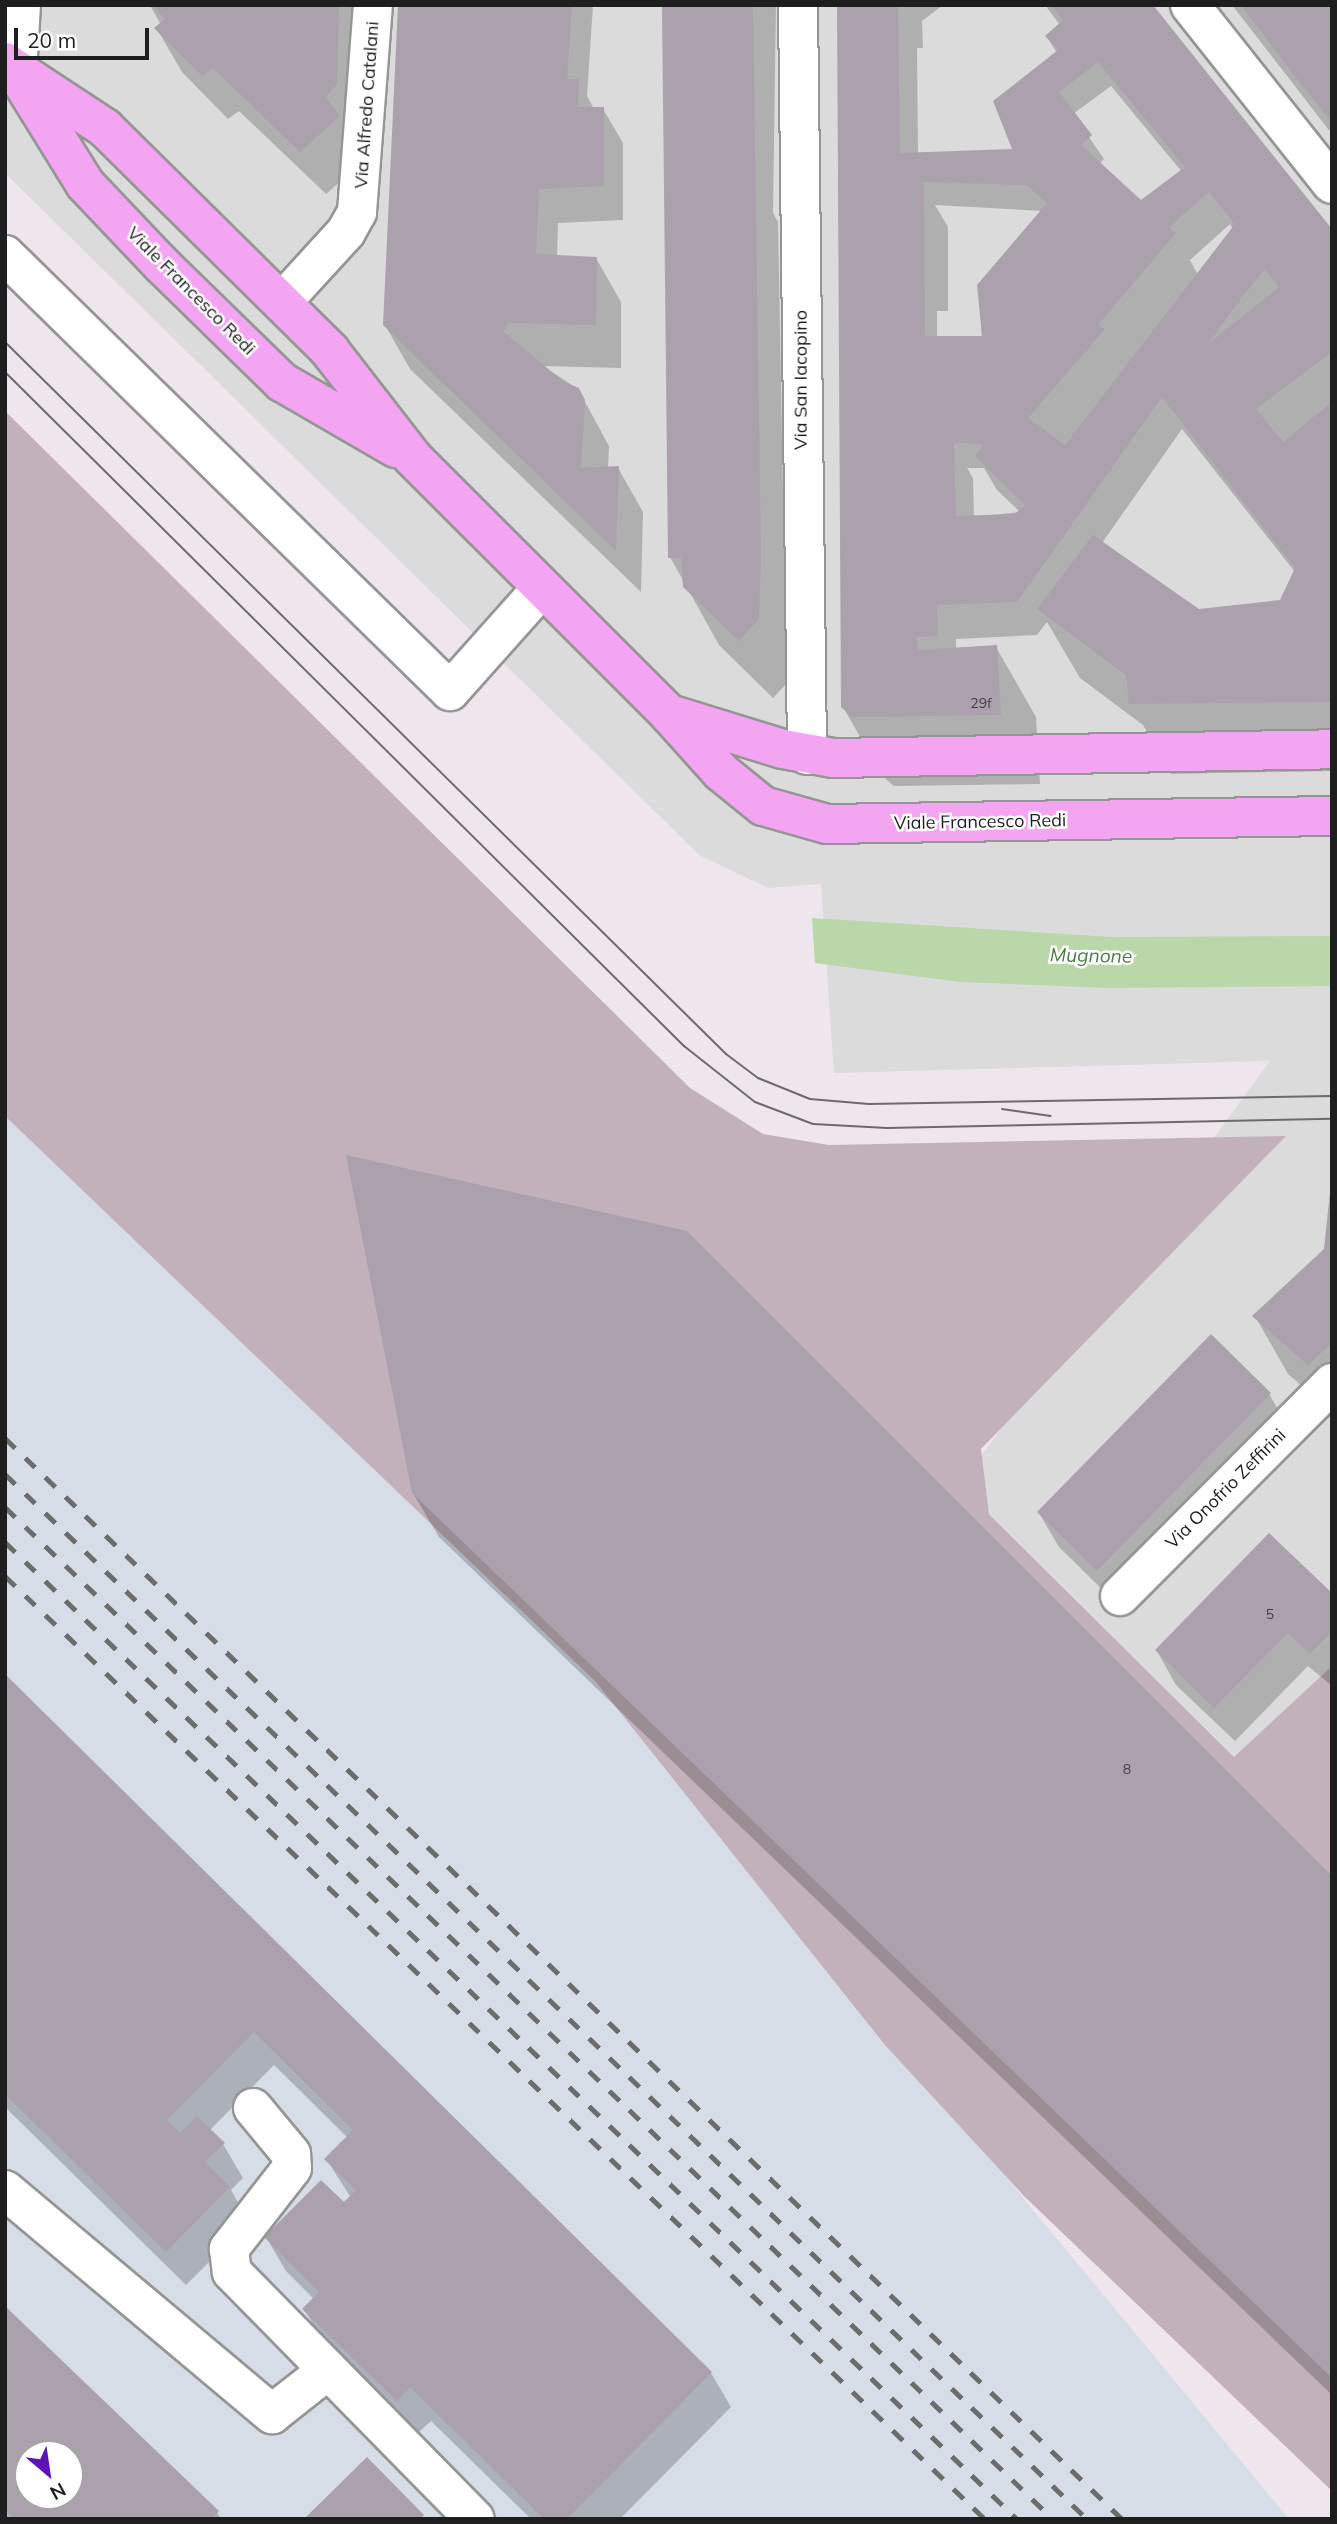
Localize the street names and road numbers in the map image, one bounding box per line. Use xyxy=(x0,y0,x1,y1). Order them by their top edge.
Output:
street label: Via Alfredo Catalani xyxy=(350,21,384,189)
street label: Viale Francesco Redi xyxy=(122,222,260,360)
street label: Via San Iacopino xyxy=(790,310,812,450)
street label: Viale Francesco Redi xyxy=(894,810,1066,834)
street label: Via Onofrio Zeffirini xyxy=(1161,1424,1291,1554)

